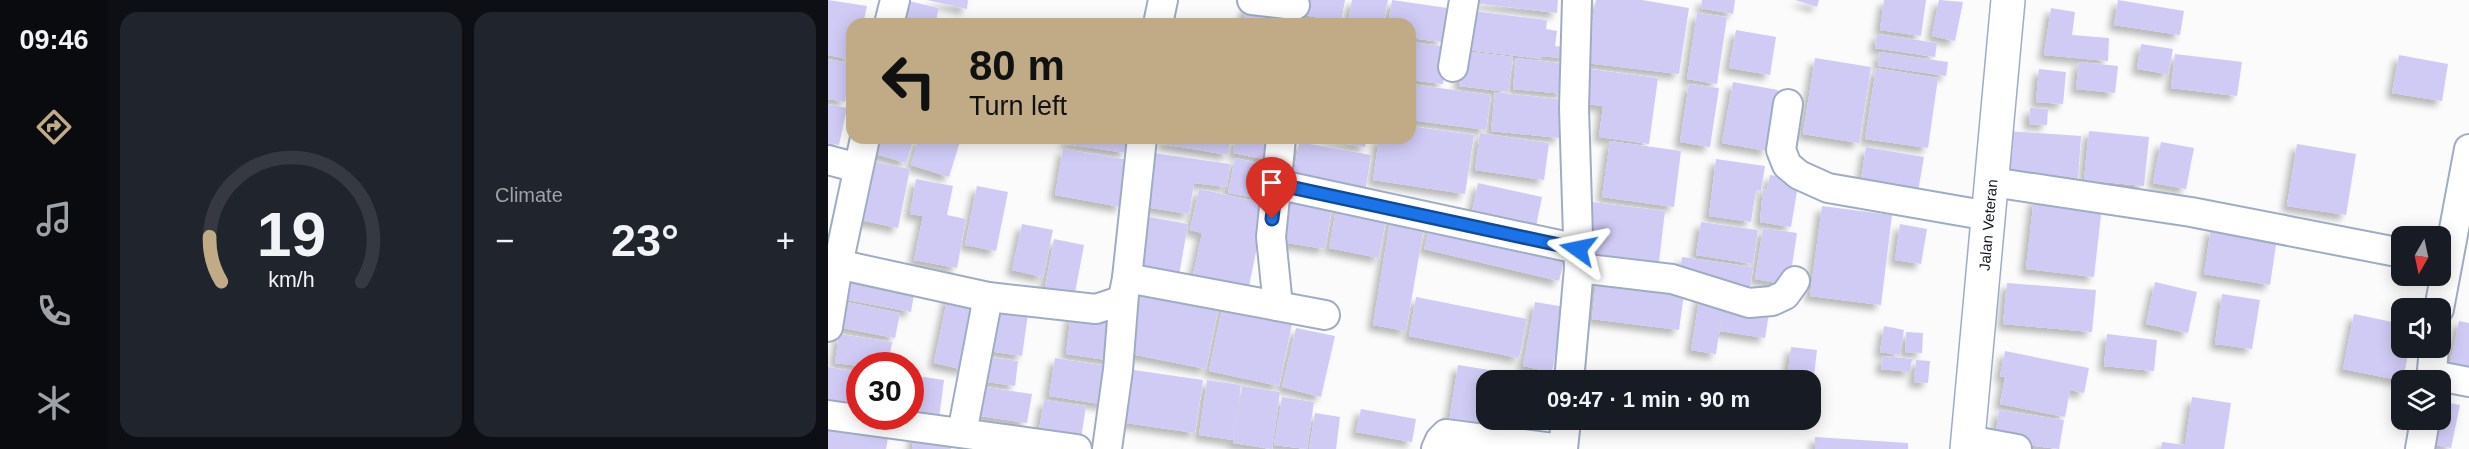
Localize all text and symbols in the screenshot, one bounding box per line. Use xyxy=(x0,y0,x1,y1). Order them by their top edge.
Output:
text: 09:46 xyxy=(19,25,89,55)
icon: left xyxy=(870,42,948,120)
text: 80 m xyxy=(969,42,1065,89)
text: Turn left xyxy=(969,91,1067,121)
icon: directions xyxy=(33,106,75,148)
pin xyxy=(1246,157,1297,219)
icon: arrive xyxy=(1255,166,1288,199)
street label: Jalan Veteran xyxy=(1976,179,2000,271)
text: Climate xyxy=(495,184,563,206)
icon: music xyxy=(33,198,75,240)
text: 19 xyxy=(256,200,326,269)
text: 23° xyxy=(611,215,679,266)
position arrow xyxy=(1546,217,1610,281)
text: − xyxy=(495,222,514,259)
text: + xyxy=(776,222,795,259)
north arrow xyxy=(2391,226,2451,286)
map controls xyxy=(2391,226,2451,430)
text: km/h xyxy=(268,268,314,292)
icon: phone xyxy=(33,290,75,332)
button: sound xyxy=(2391,298,2451,358)
speed limit sign: 30 xyxy=(846,352,924,430)
button: layers xyxy=(2391,370,2451,430)
icon: climate xyxy=(33,382,75,424)
text: 09:47 · 1 min · 90 m xyxy=(1547,387,1750,412)

